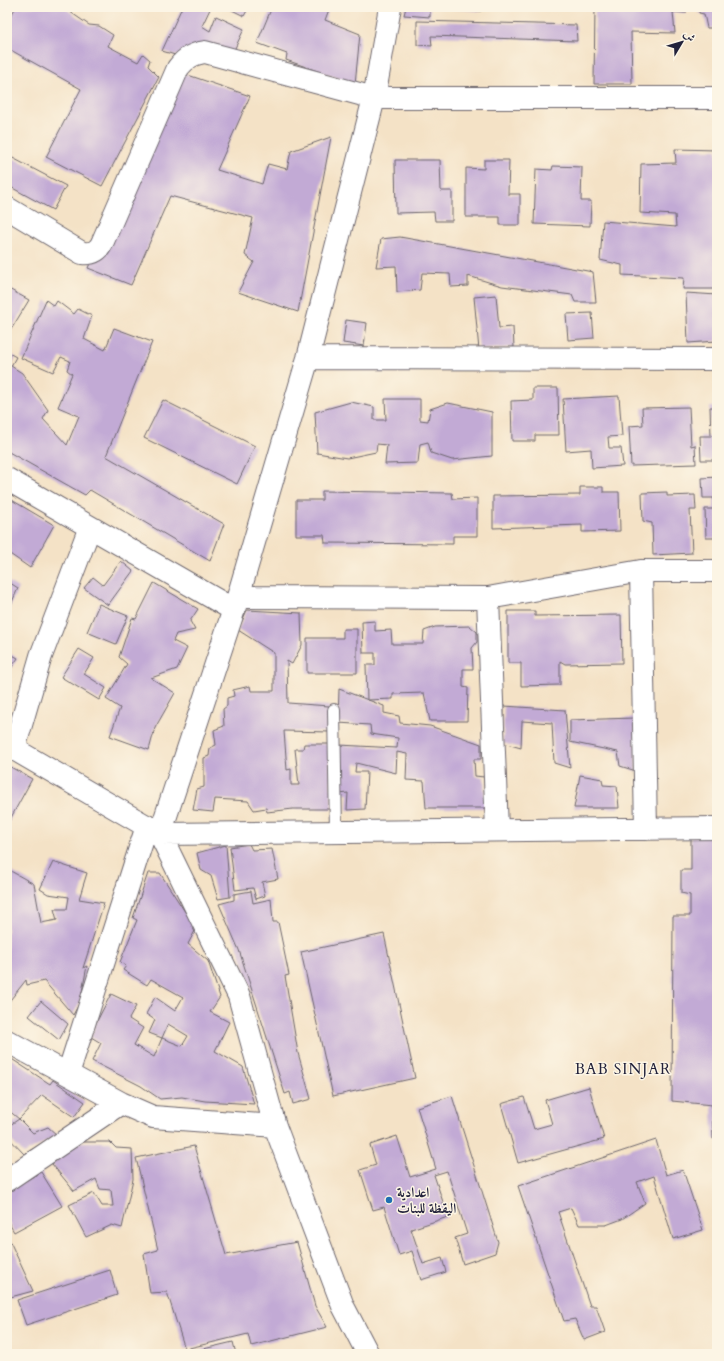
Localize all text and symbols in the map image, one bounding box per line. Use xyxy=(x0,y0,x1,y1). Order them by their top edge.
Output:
north arrow xyxy=(662,22,702,62)
text: ش xyxy=(680,27,699,45)
district label: BAB SINJAR xyxy=(575,1059,671,1079)
place label: اعدادية اليقظة للبنات xyxy=(397,1183,456,1218)
marker: اعدادية اليقظة للبنات xyxy=(384,1195,394,1205)

